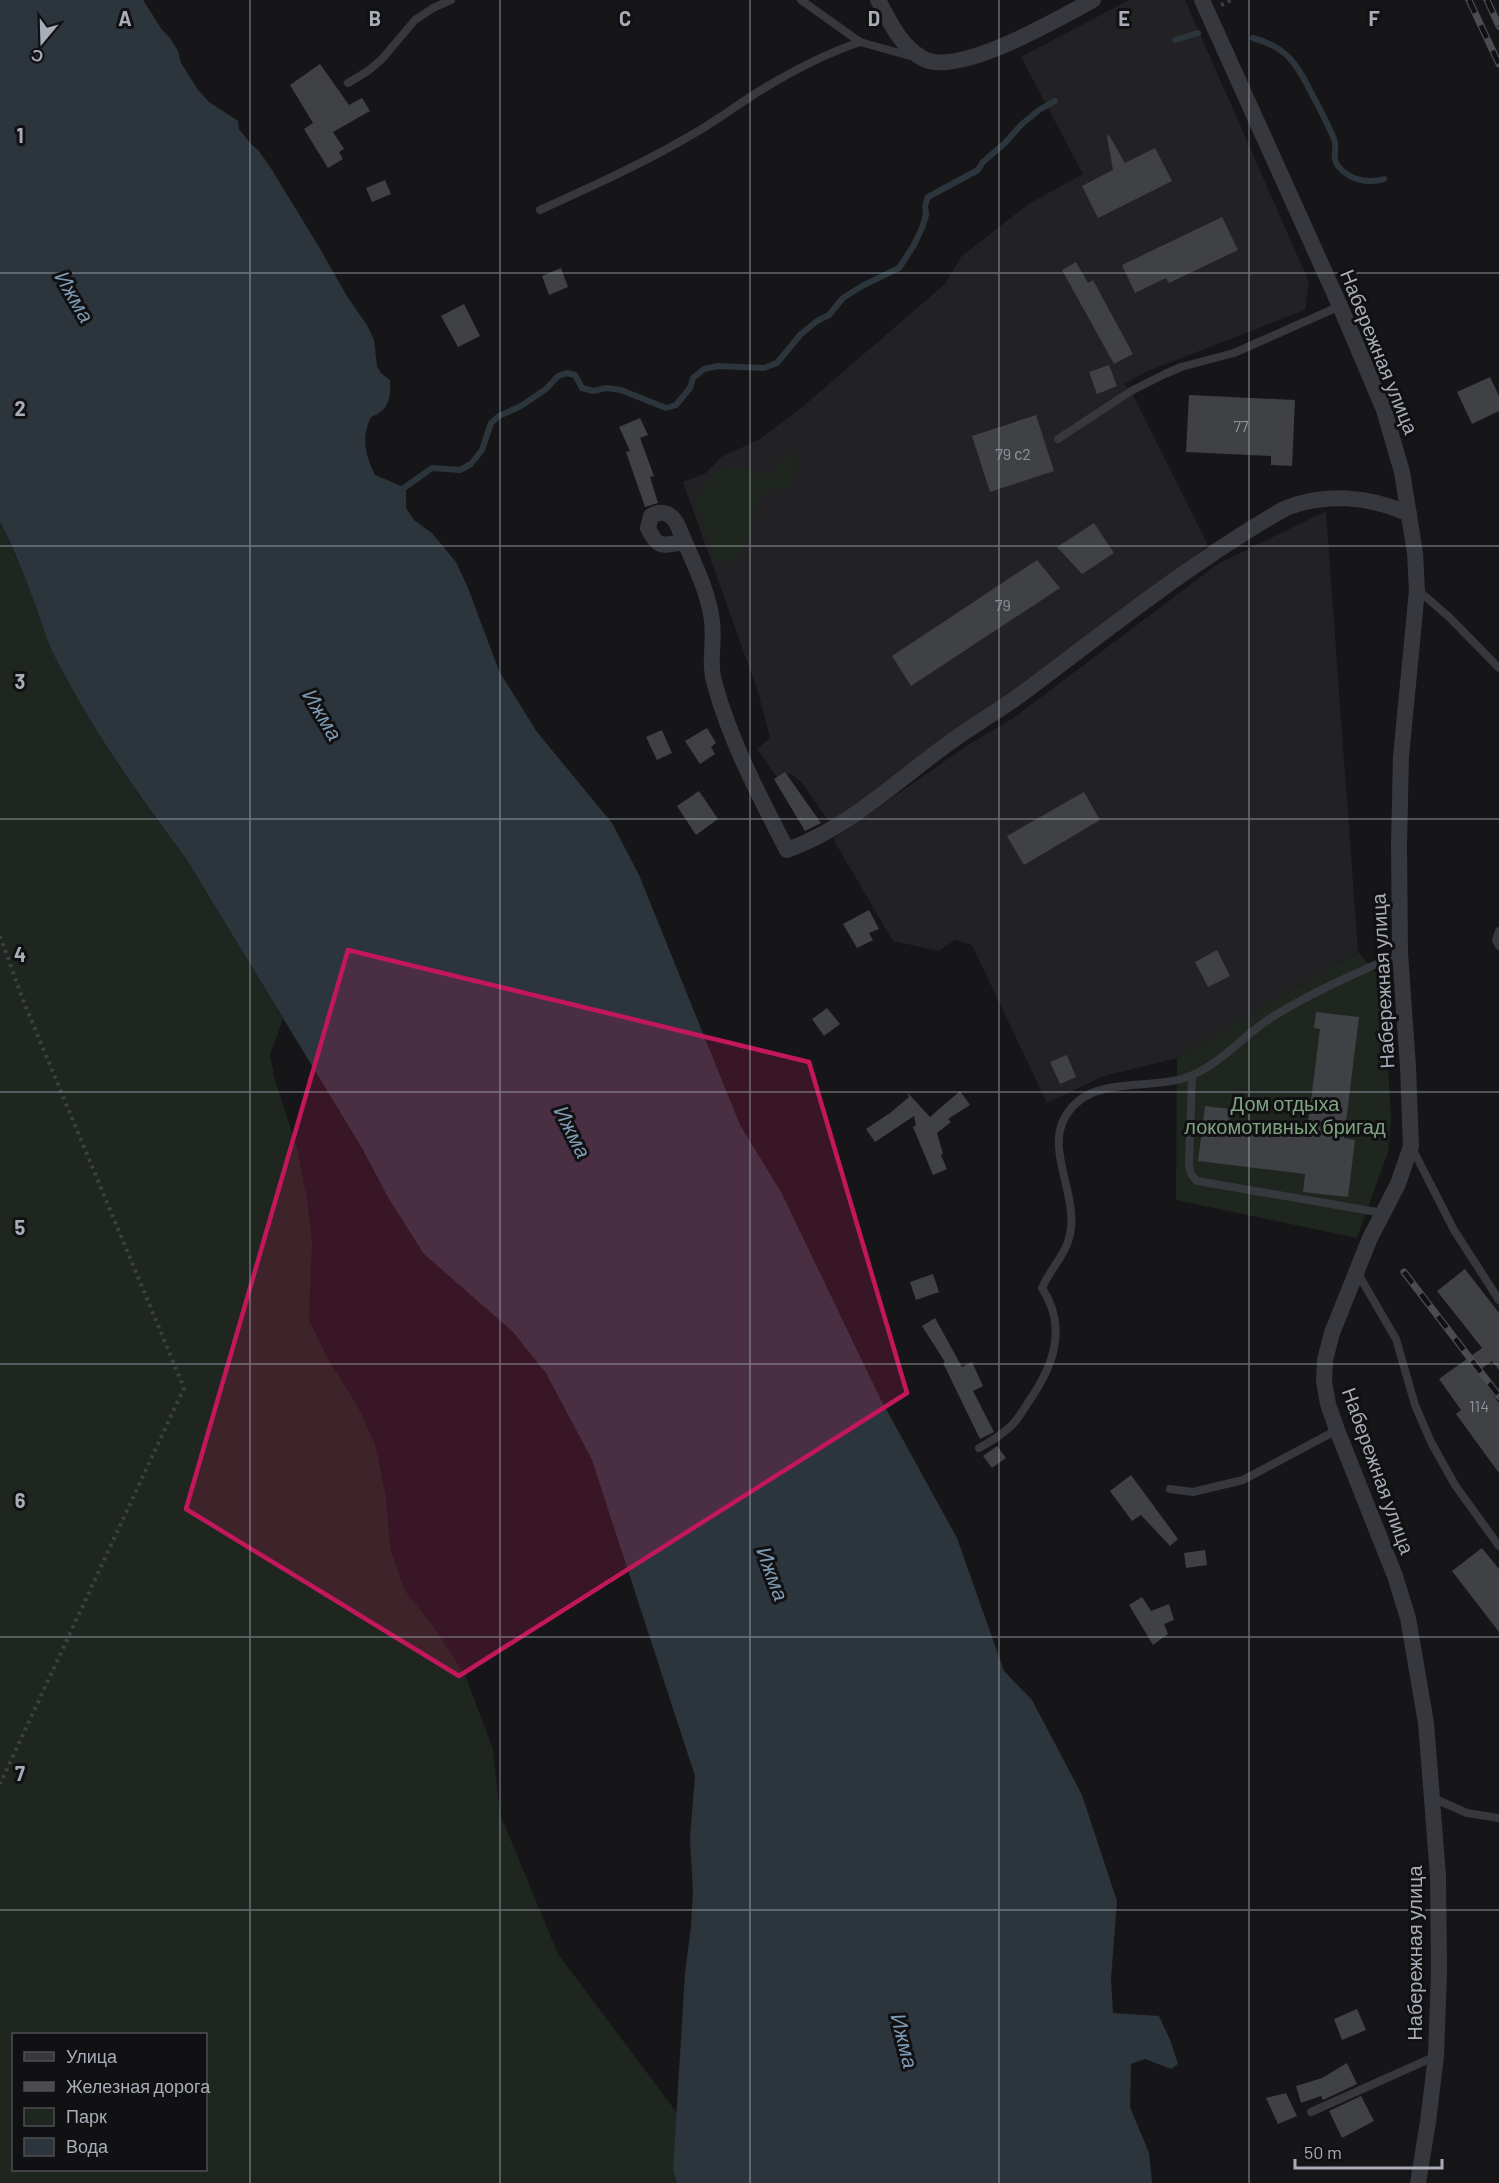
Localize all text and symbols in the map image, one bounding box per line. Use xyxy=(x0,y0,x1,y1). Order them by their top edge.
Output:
text: A xyxy=(118,6,132,30)
text: B xyxy=(369,6,381,30)
text: C xyxy=(619,6,631,30)
text: D xyxy=(868,6,880,30)
text: E xyxy=(1118,6,1130,30)
text: F xyxy=(1368,6,1380,30)
north arrow xyxy=(12,12,72,72)
text: С xyxy=(28,46,46,68)
text: 1 xyxy=(16,123,24,147)
water label: Ижма xyxy=(51,266,100,327)
street label: Набережная улица xyxy=(1336,266,1424,438)
text: 2 xyxy=(14,396,26,420)
house number: 77 xyxy=(1233,416,1249,435)
house number: 79 с2 xyxy=(995,444,1031,463)
house number: 79 xyxy=(995,595,1011,614)
text: 3 xyxy=(15,669,25,693)
water label: Ижма xyxy=(298,684,348,744)
street label: Набережная улица xyxy=(1365,892,1399,1069)
text: 4 xyxy=(14,942,26,966)
park label: Дом отдыха локомотивных бригад xyxy=(1184,1091,1386,1138)
water label: Ижма xyxy=(550,1101,597,1162)
text: 5 xyxy=(15,1215,26,1239)
street label: Набережная улица xyxy=(1338,1384,1420,1558)
house number: 114 xyxy=(1469,1396,1489,1415)
text: 6 xyxy=(15,1488,26,1512)
water label: Ижма xyxy=(752,1543,795,1604)
text: 7 xyxy=(15,1761,25,1785)
street label: Набережная улица xyxy=(1402,1864,1426,2041)
water label: Ижма xyxy=(887,2011,924,2071)
legend xyxy=(12,2033,207,2171)
text: Улица xyxy=(66,2045,118,2067)
text: Железная дорога xyxy=(66,2075,211,2097)
text: Парк xyxy=(66,2105,107,2127)
scale bar xyxy=(1295,2132,1442,2170)
text: Вода xyxy=(66,2135,109,2157)
text: 50 m xyxy=(1304,2141,1342,2163)

